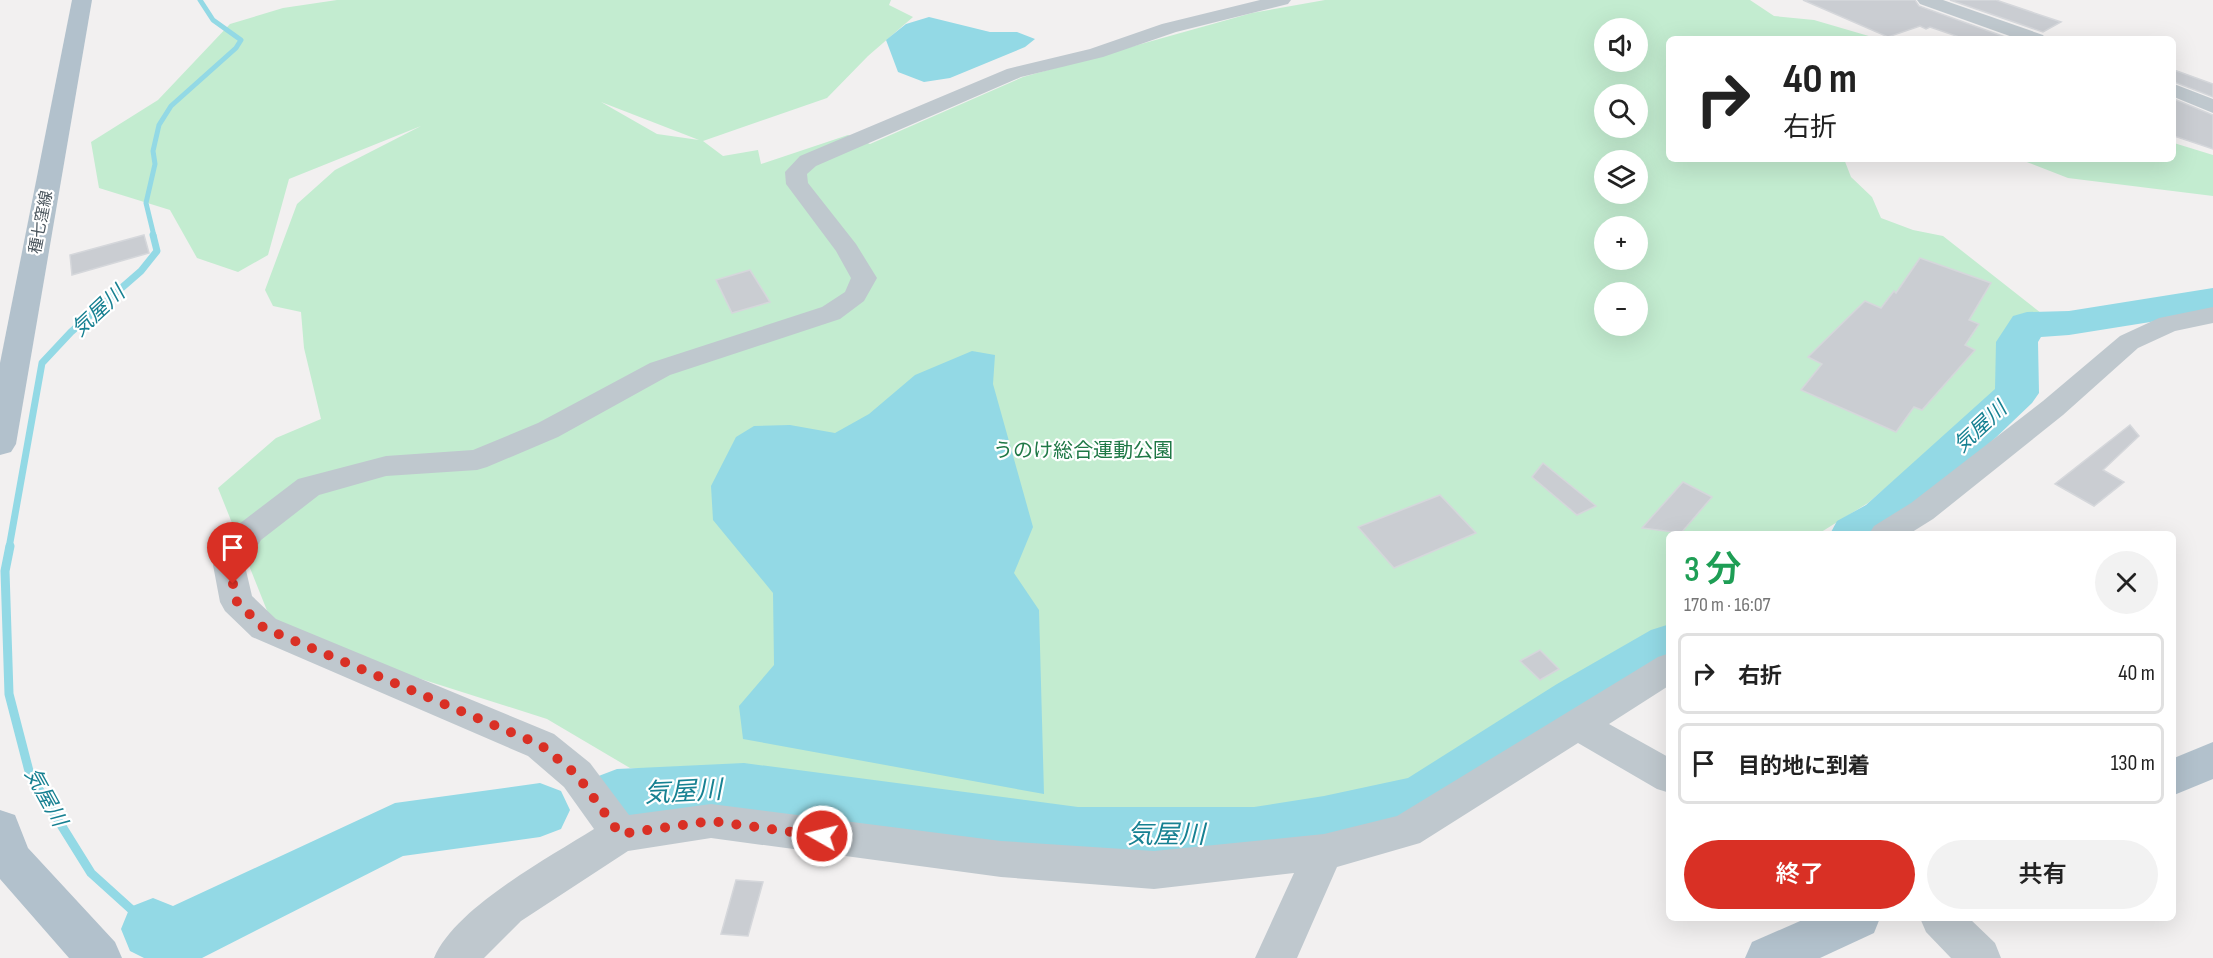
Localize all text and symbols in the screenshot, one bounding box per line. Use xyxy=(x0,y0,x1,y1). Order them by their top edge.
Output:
map controls xyxy=(1594,18,1648,336)
button: sound xyxy=(1594,18,1648,72)
text: 40 m xyxy=(1783,54,1857,105)
icon: right xyxy=(1684,60,1762,138)
button: search xyxy=(1594,84,1648,138)
text: 右折 xyxy=(1783,112,1837,144)
button: layers xyxy=(1594,150,1648,204)
street label: 種七窪線 xyxy=(26,189,57,256)
button: + xyxy=(1594,216,1648,270)
water label: 気屋川 xyxy=(67,279,131,342)
button: − xyxy=(1594,282,1648,336)
water label: 気屋川 xyxy=(1949,395,2013,458)
park label: うのけ総合運動公園 xyxy=(993,439,1173,463)
pin xyxy=(207,522,258,584)
icon: arrive xyxy=(216,531,249,564)
text: 3 分 xyxy=(1684,549,1741,592)
button: close xyxy=(2095,551,2158,614)
text: 170 m · 16:07 xyxy=(1684,593,1771,617)
icon: right xyxy=(1687,657,1720,690)
text: 40 m xyxy=(2118,660,2155,687)
text: 右折 xyxy=(1738,663,1782,690)
icon: arrive xyxy=(1687,747,1720,780)
text: 130 m xyxy=(2111,750,2155,777)
text: 目的地に到着 xyxy=(1738,753,1870,780)
water label: 気屋川 xyxy=(19,764,73,833)
water label: 気屋川 xyxy=(643,775,726,810)
position arrow xyxy=(790,804,854,868)
water label: 気屋川 xyxy=(1127,820,1208,851)
button: 終了 xyxy=(1684,840,1915,909)
button: 共有 xyxy=(1927,840,2158,909)

